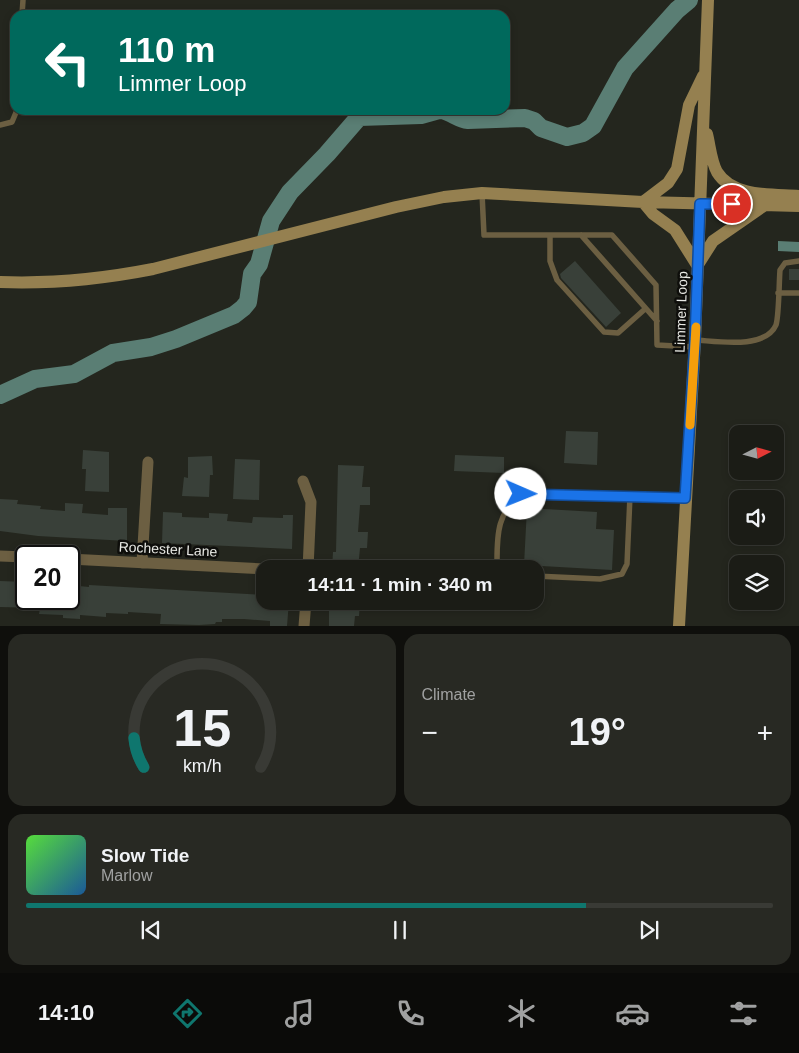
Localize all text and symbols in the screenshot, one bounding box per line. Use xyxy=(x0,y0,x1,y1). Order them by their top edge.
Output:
icon: left xyxy=(35,30,100,95)
text: 110 m xyxy=(118,30,215,69)
text: Limmer Loop xyxy=(118,71,246,96)
pin xyxy=(711,183,753,225)
icon: arrive xyxy=(718,190,746,218)
street label: Limmer Loop xyxy=(672,271,690,353)
north arrow xyxy=(729,425,784,480)
map controls xyxy=(729,425,784,610)
position arrow xyxy=(494,467,546,519)
button: sound xyxy=(729,490,784,545)
street label: Rochester Lane xyxy=(118,538,218,560)
speed limit sign: 20 xyxy=(15,545,80,610)
button: layers xyxy=(729,555,784,610)
text: 14:11 · 1 min · 340 m xyxy=(308,574,492,595)
text: Climate xyxy=(422,686,476,703)
text: 15 xyxy=(173,699,231,757)
text: 19° xyxy=(569,711,626,753)
text: − xyxy=(422,717,438,748)
text: + xyxy=(757,717,773,748)
text: km/h xyxy=(182,756,221,776)
text: Slow Tide xyxy=(101,845,189,866)
text: Marlow xyxy=(101,867,153,884)
icon: previous xyxy=(137,916,165,944)
icon: pause xyxy=(386,916,414,944)
icon: next xyxy=(635,916,663,944)
icon: directions xyxy=(170,996,205,1031)
icon: music xyxy=(282,996,317,1031)
icon: phone xyxy=(393,996,428,1031)
icon: climate xyxy=(504,996,539,1031)
icon: car xyxy=(615,996,650,1031)
icon: filters xyxy=(726,996,761,1031)
text: 14:10 xyxy=(38,1000,94,1025)

